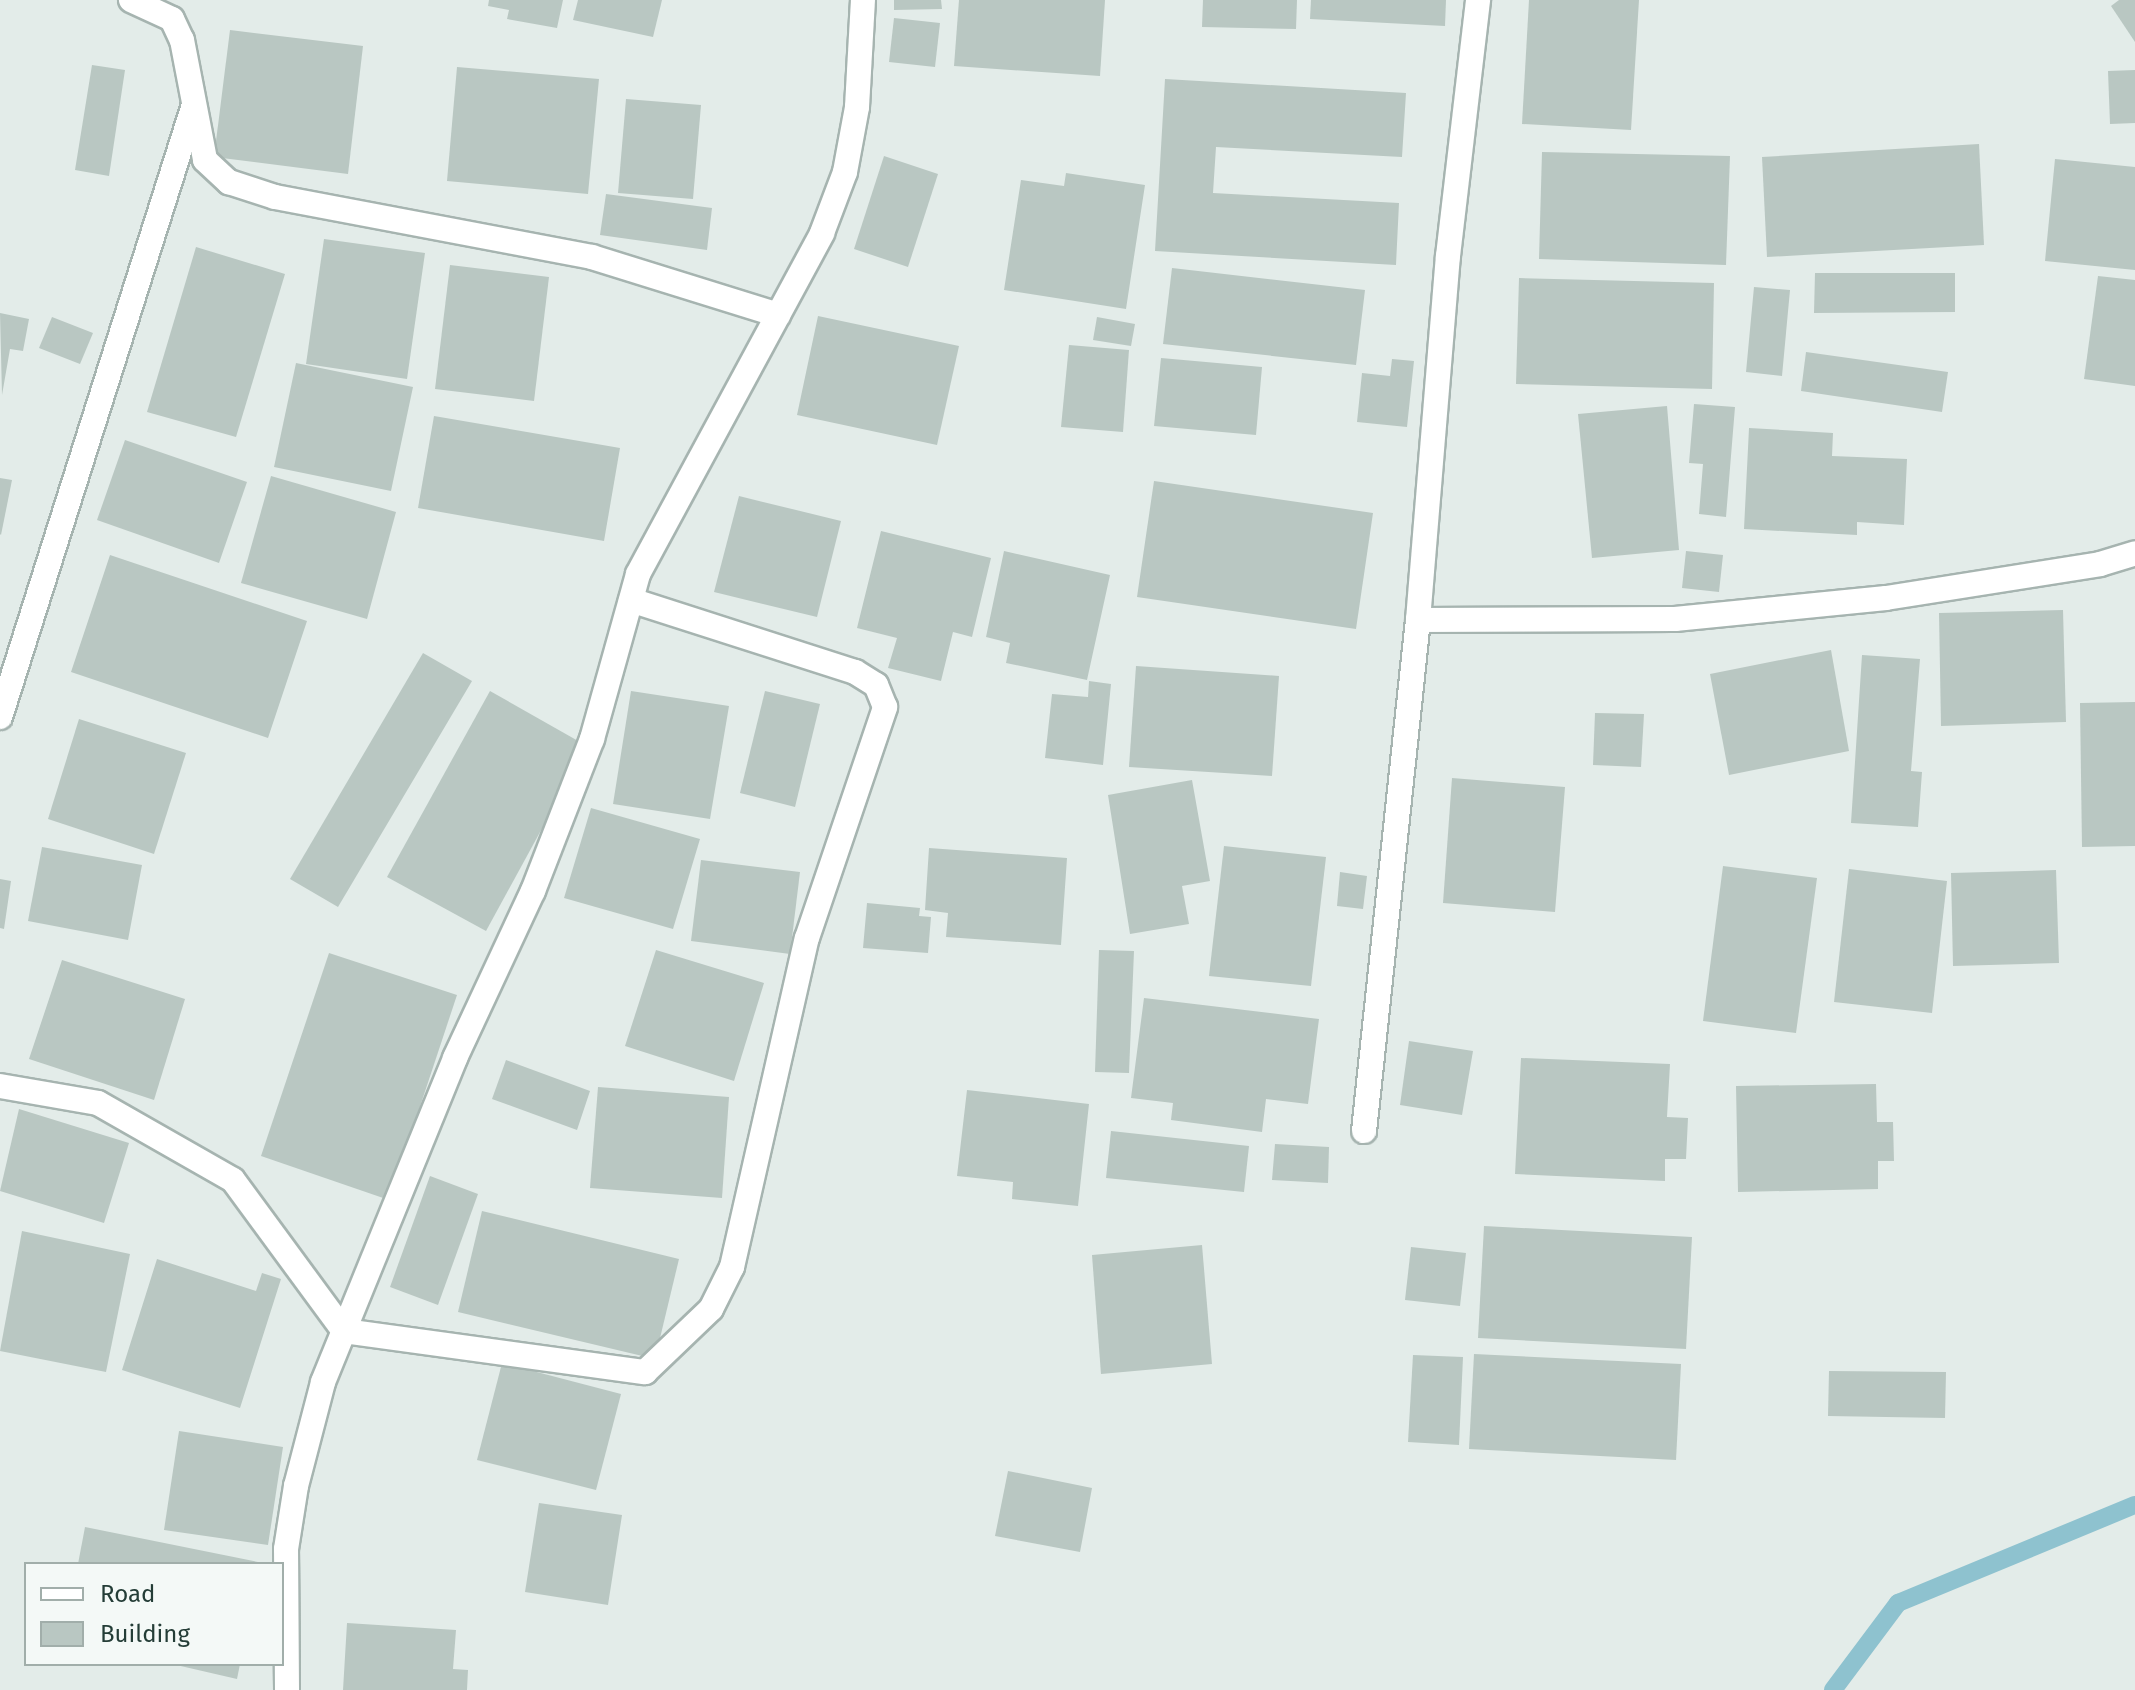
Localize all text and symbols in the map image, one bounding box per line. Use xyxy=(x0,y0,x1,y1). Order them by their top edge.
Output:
legend xyxy=(24,1562,284,1666)
text: Road xyxy=(100,1580,155,1608)
text: Building xyxy=(100,1620,190,1648)

